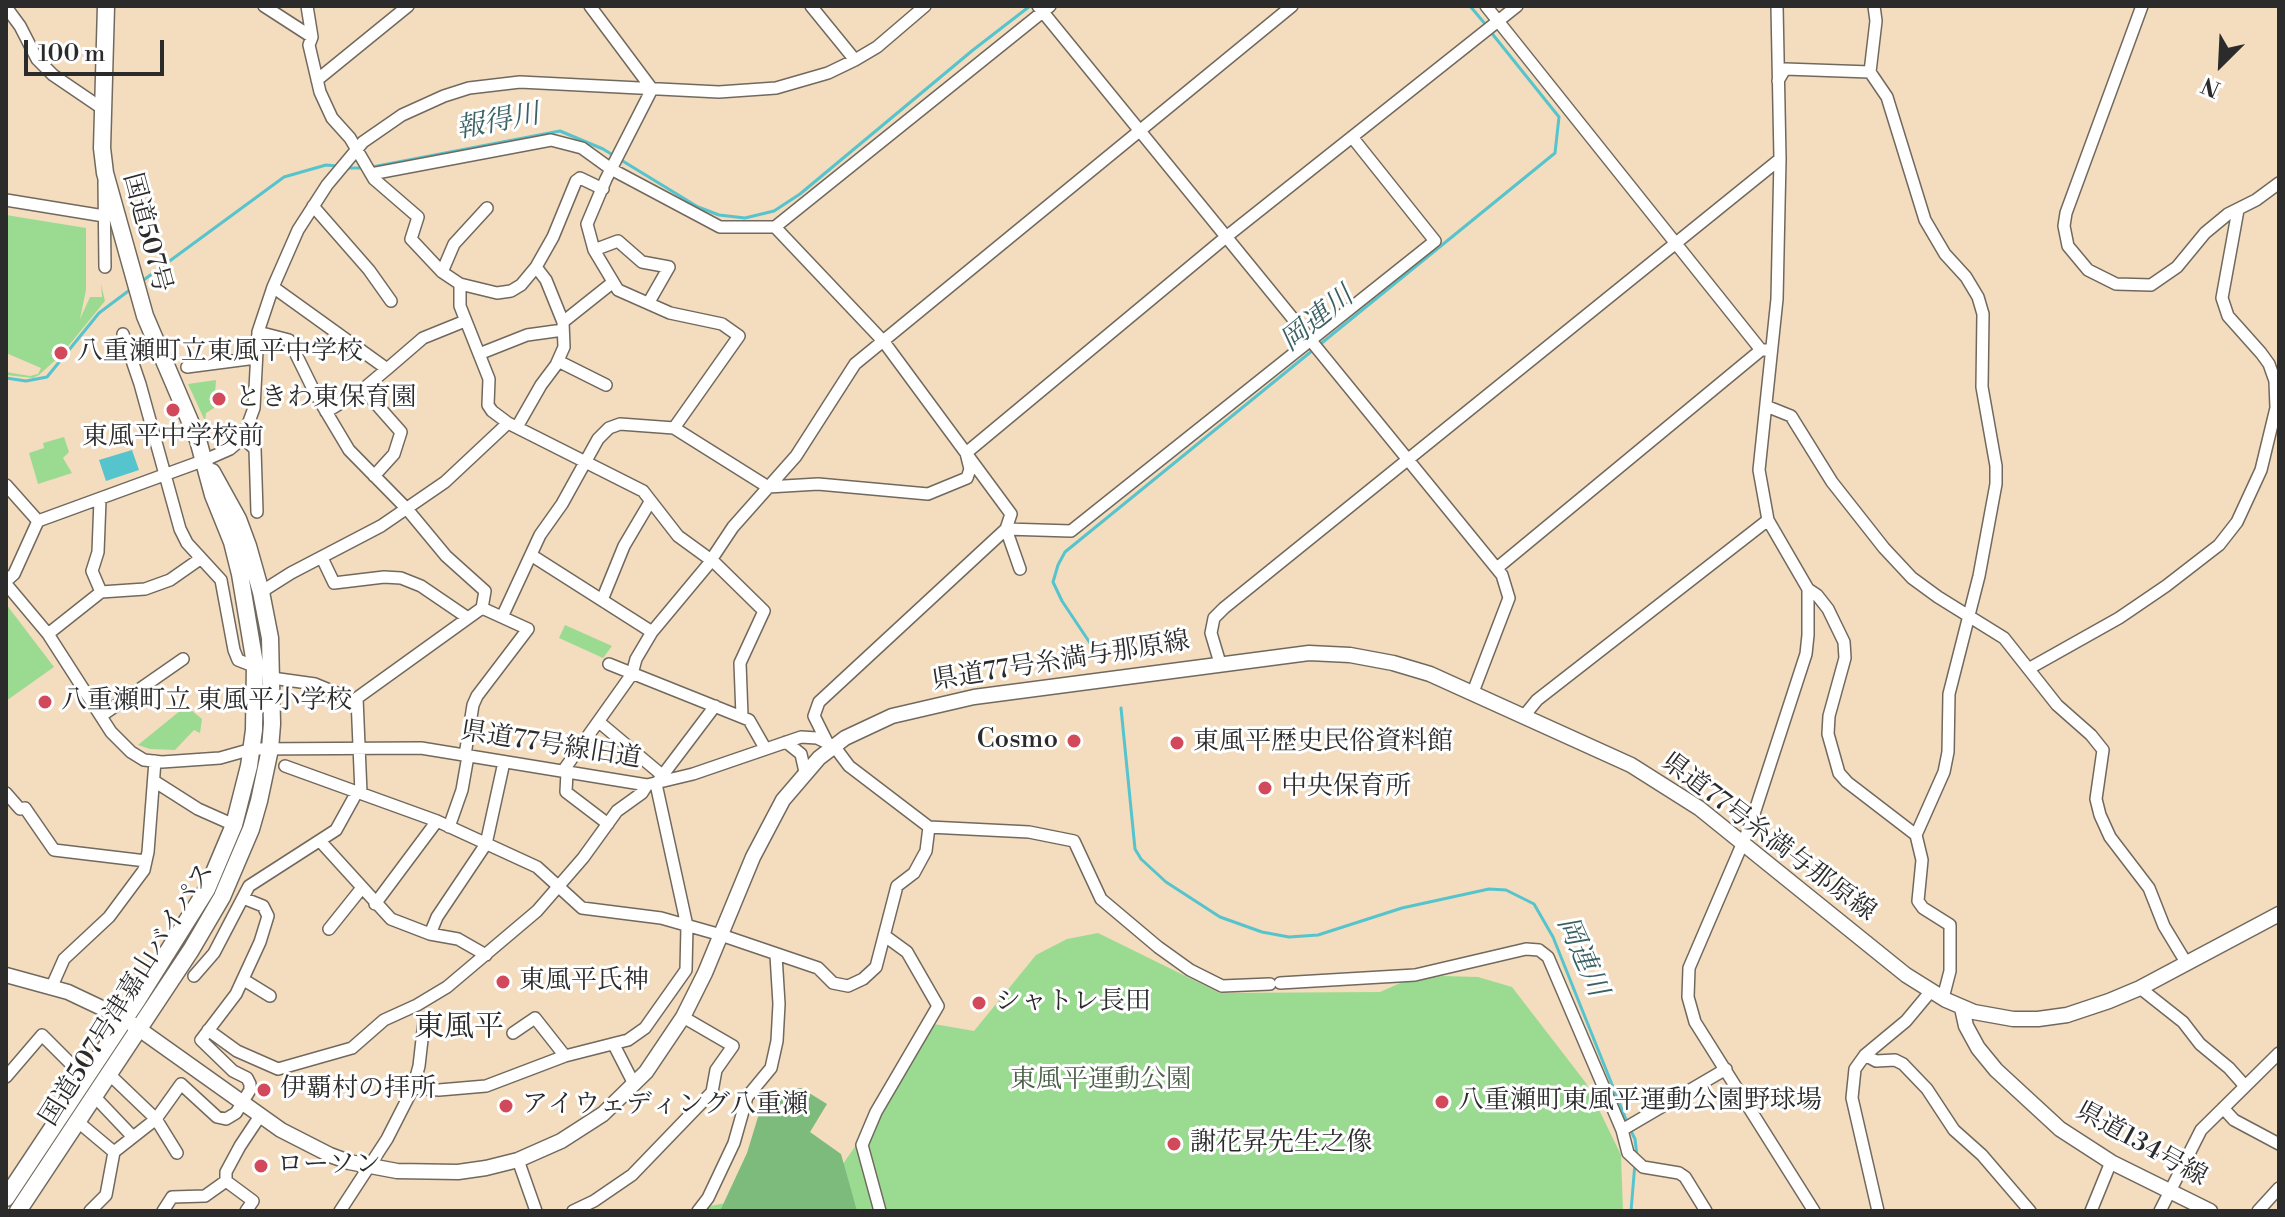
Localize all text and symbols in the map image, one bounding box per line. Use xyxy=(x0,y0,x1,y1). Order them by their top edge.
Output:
scale bar xyxy=(28,24,168,74)
north arrow xyxy=(2181,24,2261,104)
text: 100 m xyxy=(38,39,105,69)
text: N xyxy=(2198,71,2224,102)
water label: 報得川 xyxy=(454,98,542,148)
street label: 国道507号 xyxy=(115,170,177,296)
water label: 岡連川 xyxy=(1275,281,1361,359)
place label: 八重瀬町立東風平中学校 xyxy=(77,337,363,369)
marker: 八重瀬町立東風平中学校 xyxy=(52,344,70,362)
place label: ときわ東保育園 xyxy=(235,383,417,415)
marker: ときわ東保育園 xyxy=(210,390,228,408)
marker: 東風平中学校前 xyxy=(164,401,182,419)
place label: 東風平中学校前 xyxy=(82,422,264,454)
street label: 県道77号糸満与那原線 xyxy=(930,626,1192,698)
place label: 八重瀬町立 東風平小学校 xyxy=(61,686,352,718)
marker: 八重瀬町立 東風平小学校 xyxy=(36,693,54,711)
street label: 県道77号線旧道 xyxy=(459,716,643,776)
place label: Cosmo xyxy=(977,725,1058,757)
place label: 東風平歴史民俗資料館 xyxy=(1193,727,1453,759)
marker: Cosmo xyxy=(1065,732,1083,750)
marker: 東風平歴史民俗資料館 xyxy=(1168,734,1186,752)
street label: 県道77号糸満与那原線 xyxy=(1655,747,1881,929)
place label: 中央保育所 xyxy=(1281,772,1411,804)
marker: 中央保育所 xyxy=(1256,779,1274,797)
street label: 国道507号津嘉山バイパス xyxy=(34,858,222,1132)
water label: 岡連川 xyxy=(1549,912,1613,1002)
place label: 東風平氏神 xyxy=(519,966,649,998)
marker: 東風平氏神 xyxy=(494,973,512,991)
place label: シャトレ長田 xyxy=(995,987,1151,1019)
marker: シャトレ長田 xyxy=(970,994,988,1012)
district label: 東風平 xyxy=(414,1011,504,1047)
park label: 東風平運動公園 xyxy=(1010,1065,1192,1097)
place label: 伊覇村の拝所 xyxy=(280,1074,436,1106)
marker: 伊覇村の拝所 xyxy=(255,1081,273,1099)
place label: 八重瀬町東風平運動公園野球場 xyxy=(1458,1086,1822,1118)
place label: アイウェディング八重瀬 xyxy=(522,1090,808,1122)
marker: 八重瀬町東風平運動公園野球場 xyxy=(1433,1093,1451,1111)
street label: 県道134号線 xyxy=(2070,1096,2212,1194)
marker: アイウェディング八重瀬 xyxy=(497,1097,515,1115)
place label: 謝花昇先生之像 xyxy=(1190,1128,1372,1160)
marker: 謝花昇先生之像 xyxy=(1165,1135,1183,1153)
place label: ローソン xyxy=(277,1150,381,1182)
marker: ローソン xyxy=(252,1157,270,1175)

